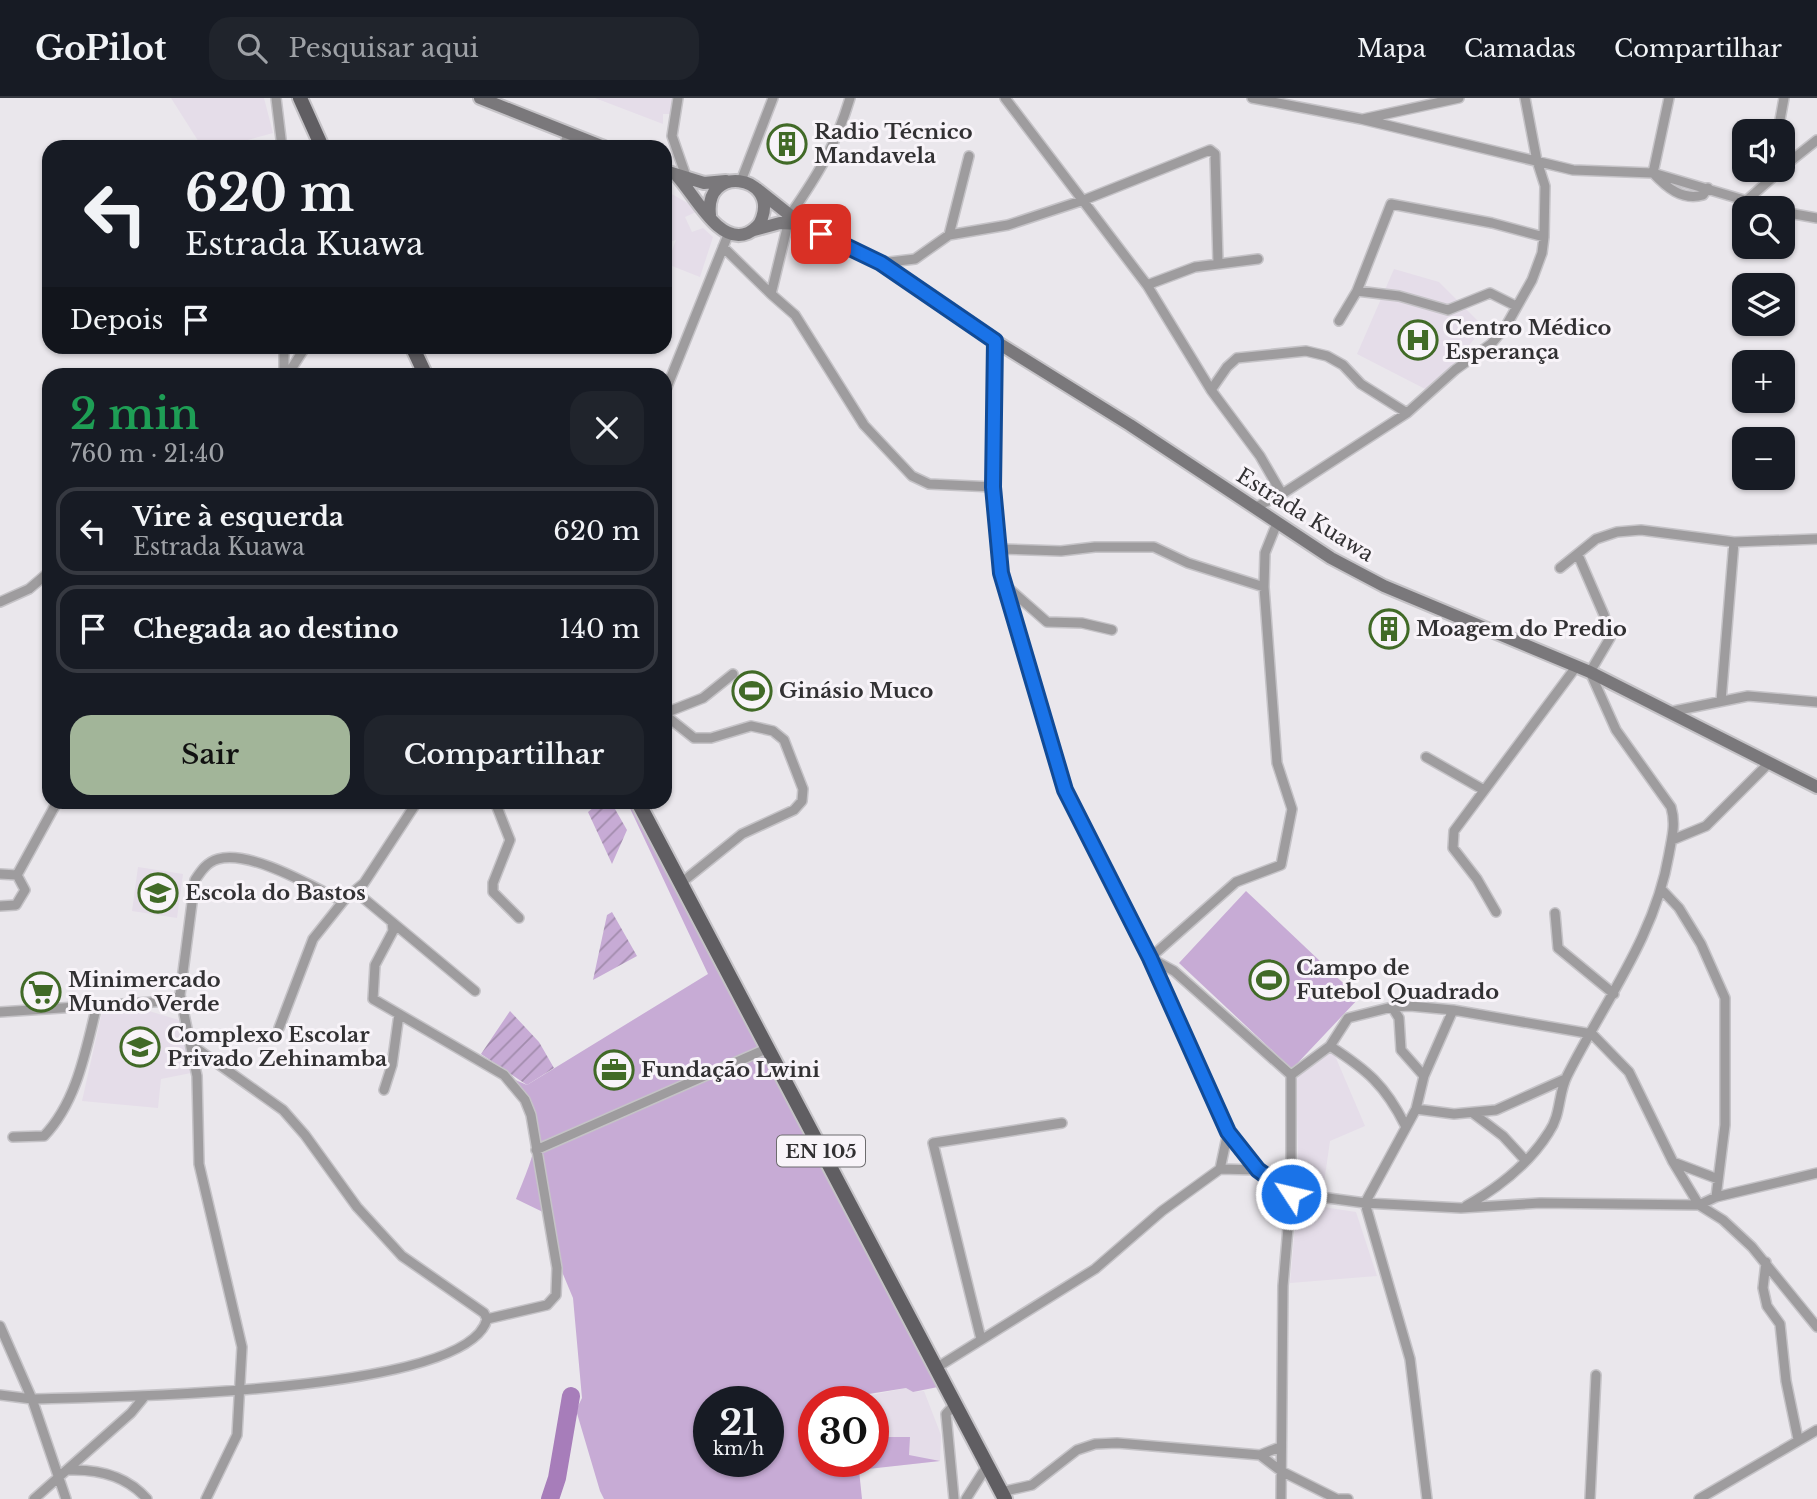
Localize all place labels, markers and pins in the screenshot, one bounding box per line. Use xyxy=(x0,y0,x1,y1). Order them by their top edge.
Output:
place label: Radio Técnico Mandavela xyxy=(814,119,973,169)
building icon: Radio Técnico Mandavela xyxy=(766,123,808,165)
pin xyxy=(791,204,851,264)
place label: Centro Médico Esperança xyxy=(1445,315,1612,365)
hospital icon: Centro Médico Esperança xyxy=(1397,319,1439,361)
building icon: Moagem do Predio xyxy=(1368,608,1410,650)
place label: Moagem do Predio xyxy=(1416,616,1627,642)
sports icon: Ginásio Muco xyxy=(731,670,773,712)
place label: Ginásio Muco xyxy=(779,678,933,704)
school or university icon: Escola do Bastos xyxy=(137,872,179,914)
place label: Escola do Bastos xyxy=(185,880,366,906)
place label: Campo de Futebol Quadrado xyxy=(1296,955,1499,1005)
sports icon: Campo de Futebol Quadrado xyxy=(1248,959,1290,1001)
place label: Minimercado Mundo Verde xyxy=(68,967,221,1017)
supermarket icon: Minimercado Mundo Verde xyxy=(20,971,62,1013)
place label: Complexo Escolar Privado Zehinamba xyxy=(167,1022,387,1072)
school or university icon: Complexo Escolar Privado Zehinamba xyxy=(119,1026,161,1068)
office icon: Fundação Lwini xyxy=(593,1049,635,1091)
place label: Fundação Lwini xyxy=(641,1057,820,1083)

